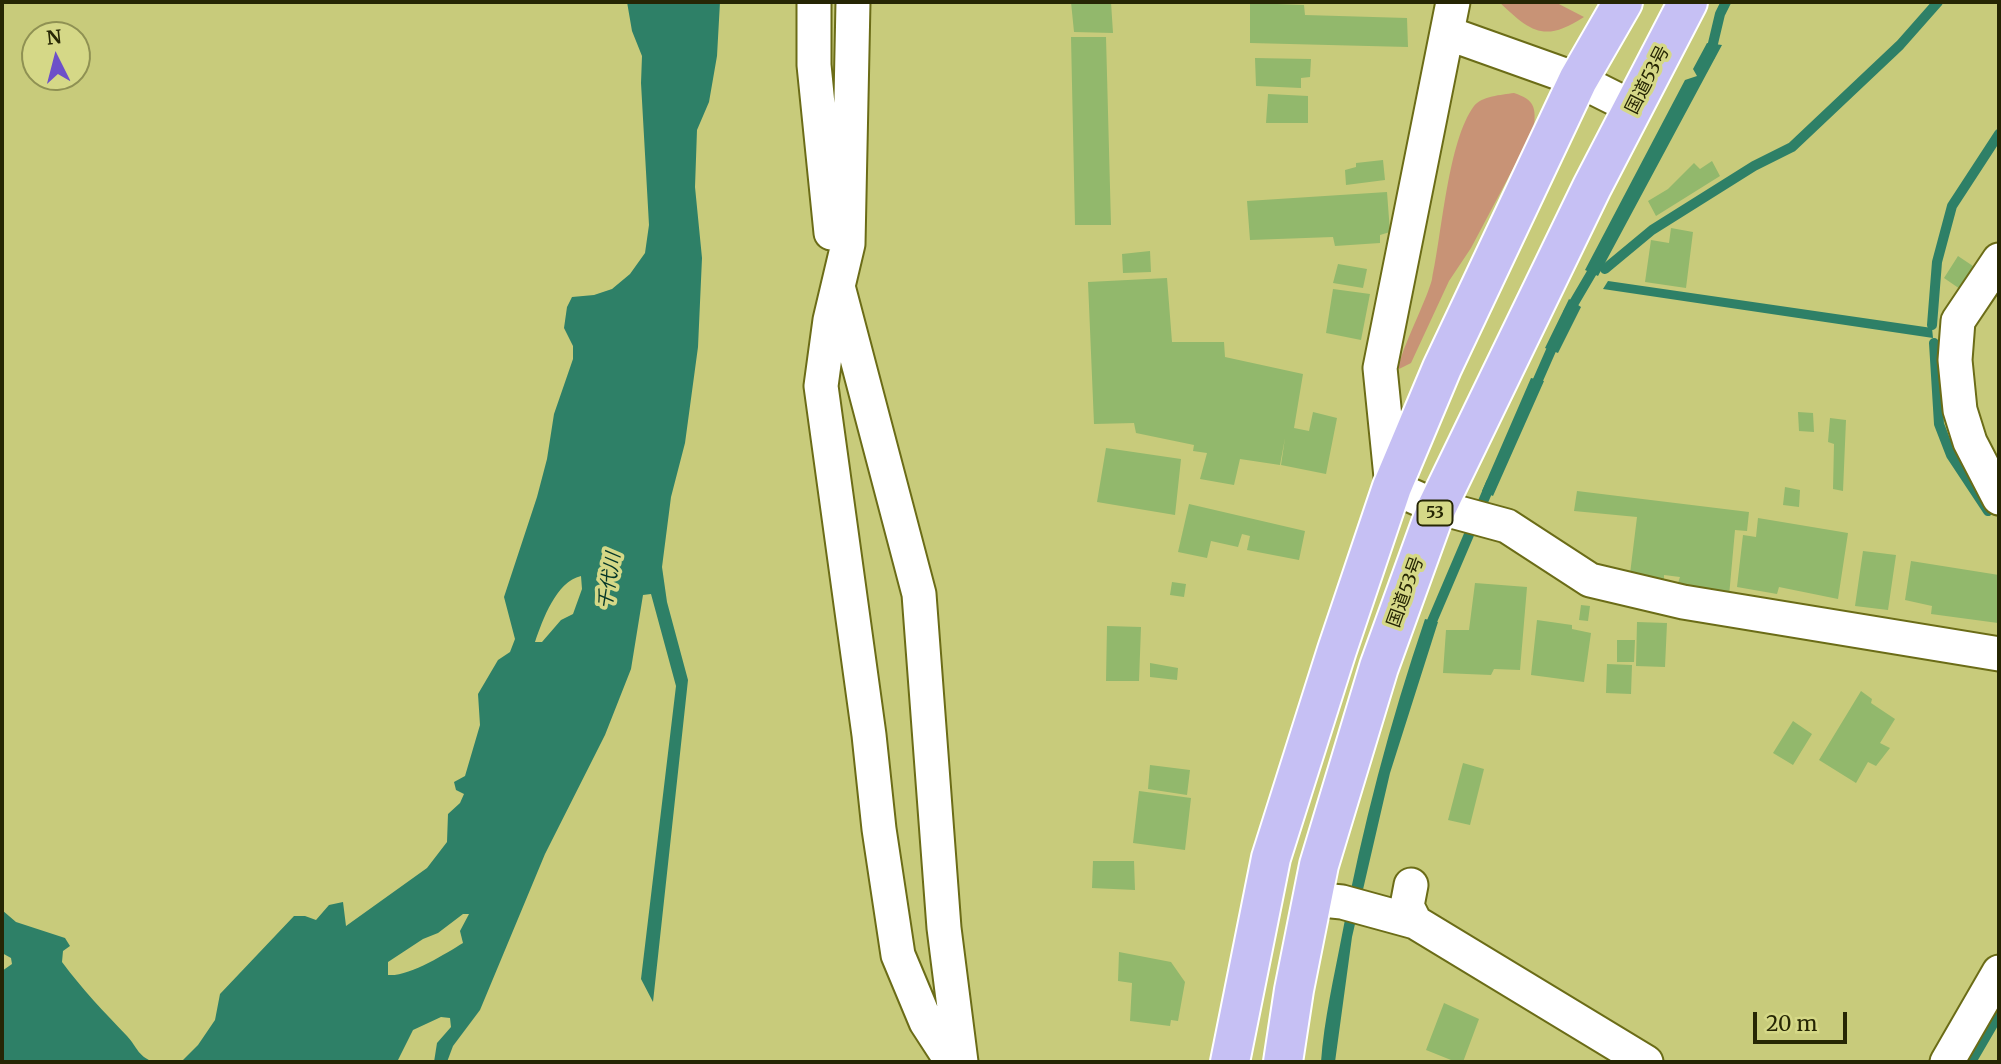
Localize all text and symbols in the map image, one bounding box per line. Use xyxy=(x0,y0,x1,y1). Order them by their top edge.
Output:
north arrow xyxy=(21,21,91,91)
text: N xyxy=(45,24,63,50)
street label: 国道53号 xyxy=(1622,42,1674,118)
road number: 53 xyxy=(1418,500,1452,526)
water label: 千代川 xyxy=(594,551,626,611)
street label: 国道53号 xyxy=(1383,554,1429,630)
scale bar xyxy=(1756,998,1850,1042)
text: 20 m xyxy=(1766,1010,1817,1037)

